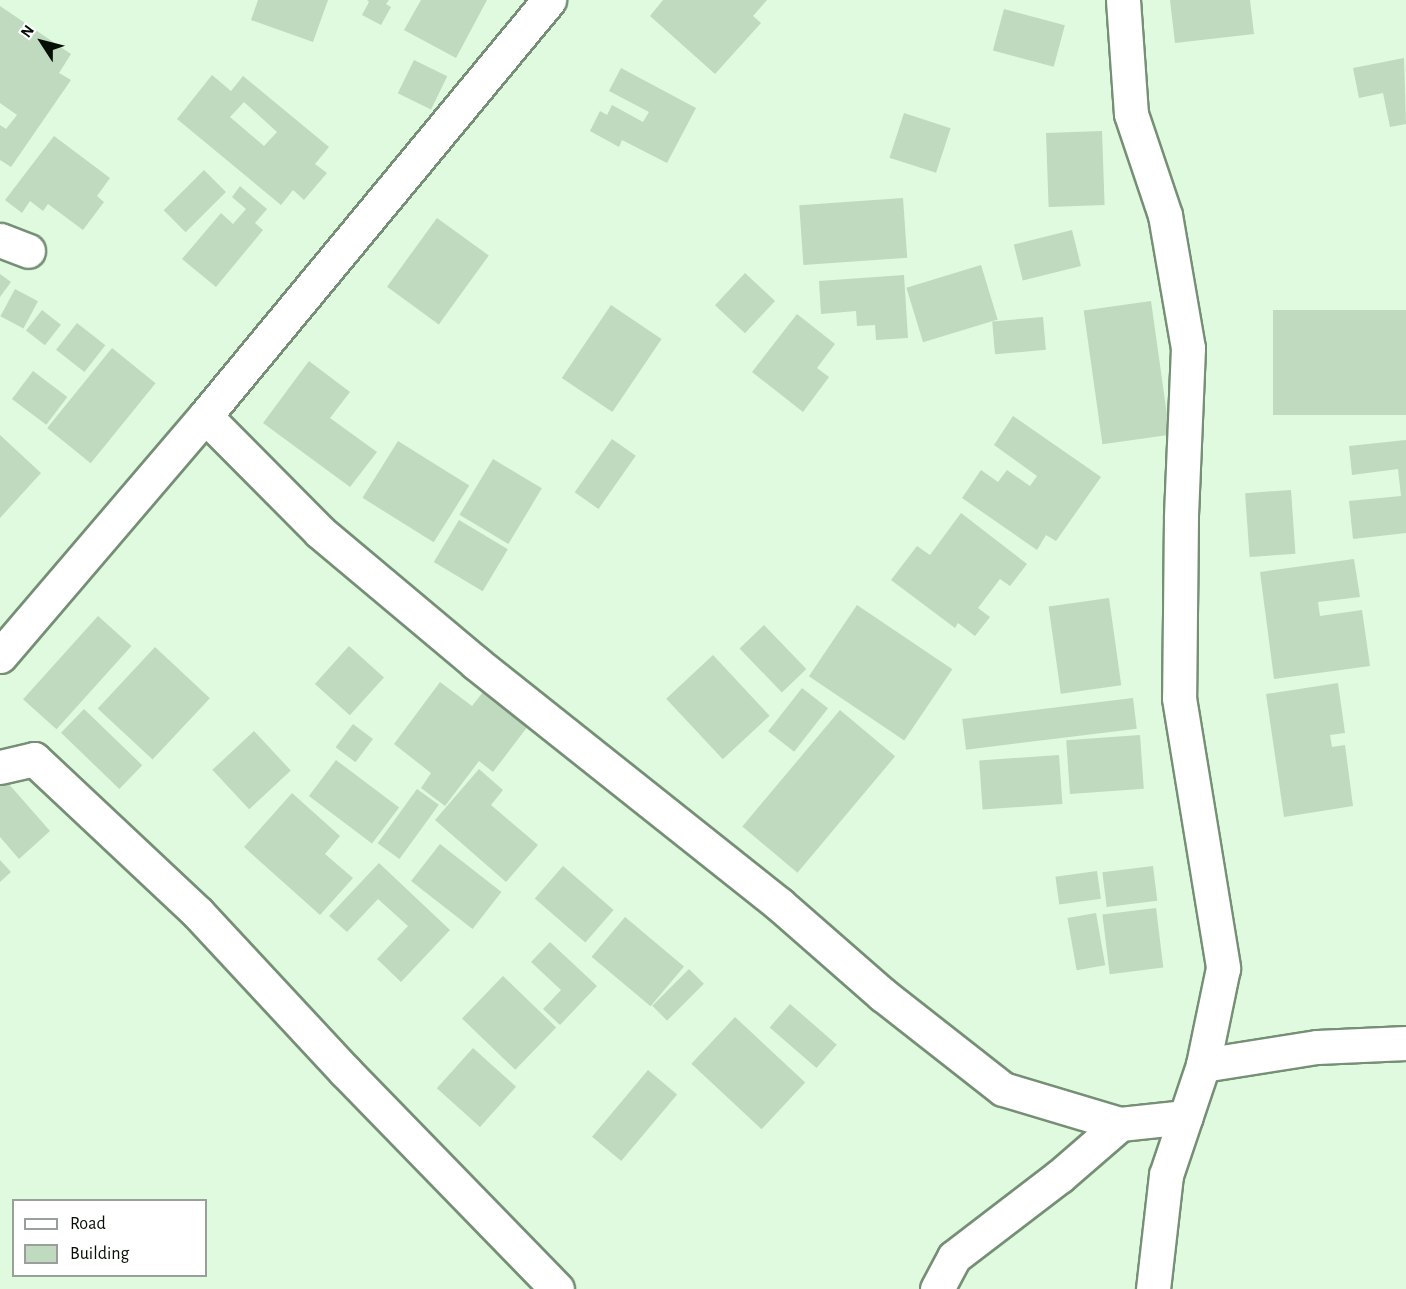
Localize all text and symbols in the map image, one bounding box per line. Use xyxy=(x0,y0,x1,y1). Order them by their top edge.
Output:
north arrow xyxy=(12,12,72,72)
text: N xyxy=(18,22,37,41)
legend xyxy=(12,1199,207,1277)
text: Road xyxy=(70,1215,106,1233)
text: Building xyxy=(70,1245,129,1263)

